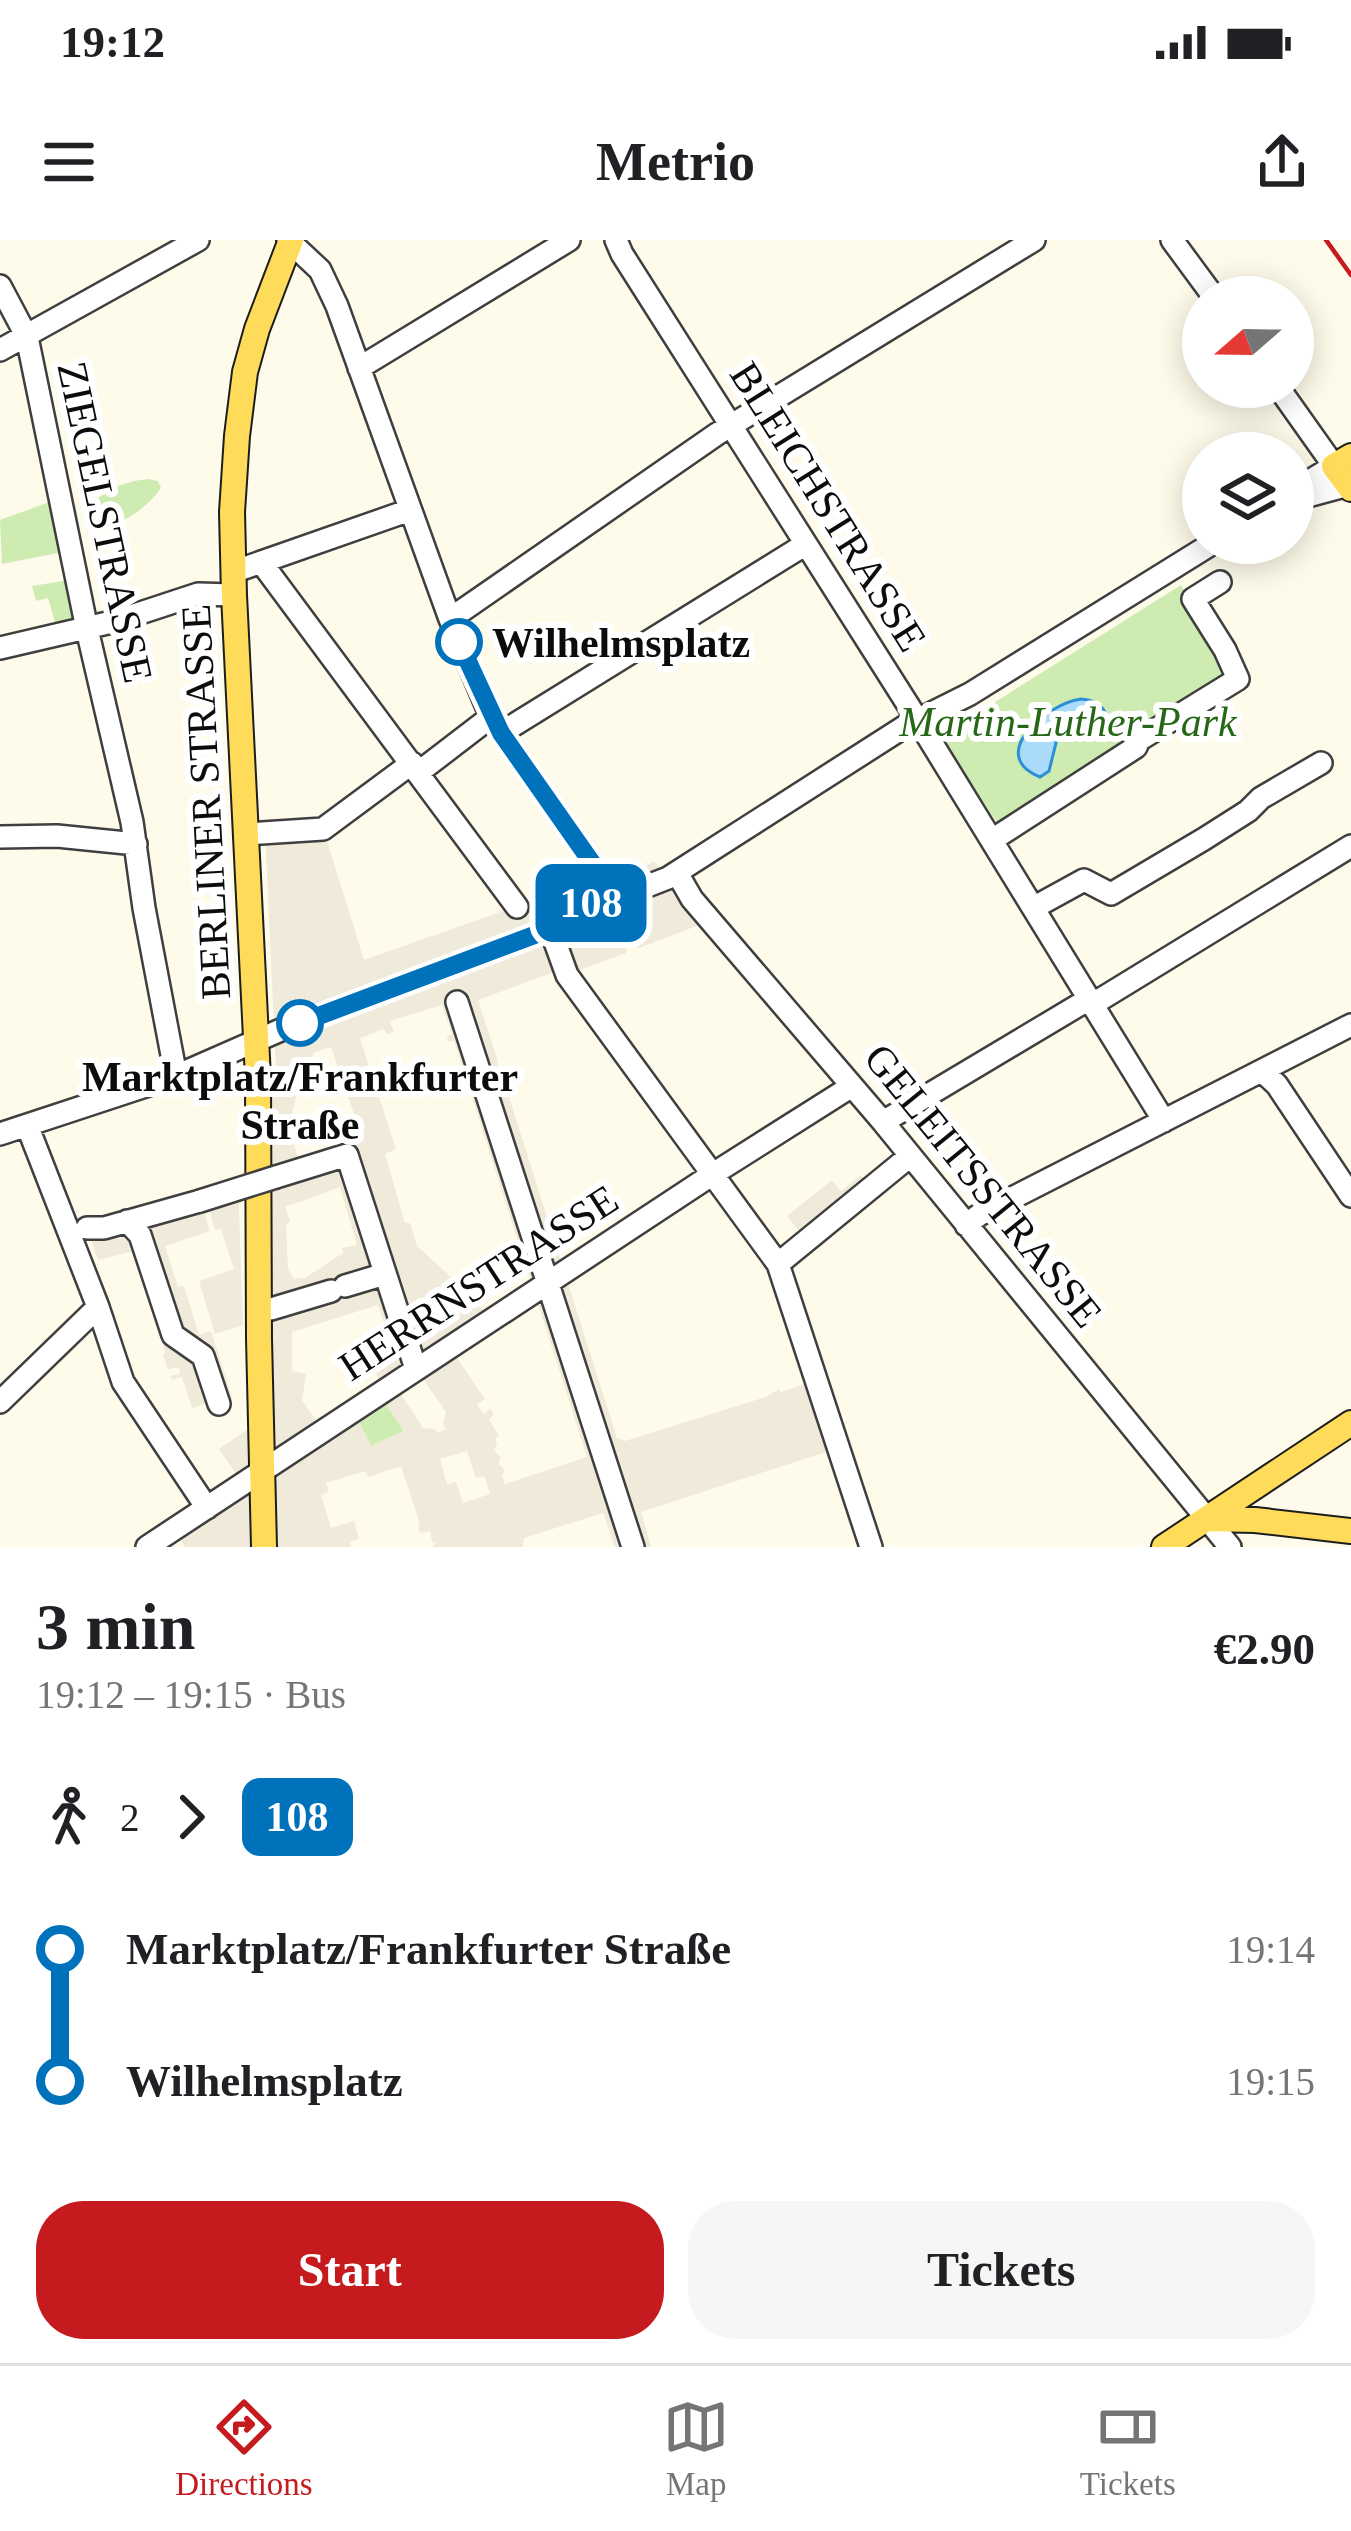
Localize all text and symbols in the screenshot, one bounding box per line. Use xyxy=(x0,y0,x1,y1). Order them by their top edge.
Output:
text: 19:12 xyxy=(60,17,165,67)
icon: menu xyxy=(36,129,102,195)
icon: share xyxy=(1249,129,1315,195)
text: Metrio xyxy=(596,132,755,192)
north arrow xyxy=(1182,276,1314,408)
map controls xyxy=(1182,276,1314,564)
street label: BLEICHSTRASSE xyxy=(721,354,935,659)
street label: ZIEGELSTRASSE xyxy=(49,358,161,687)
button: layers xyxy=(1182,432,1314,564)
street label: BERLINER STRASSE xyxy=(173,603,239,1001)
marker: Wilhelmsplatz xyxy=(437,620,481,664)
place label: Wilhelmsplatz xyxy=(492,620,750,666)
park label: Martin-Luther-Park xyxy=(898,699,1238,745)
line badge: 108 xyxy=(522,864,660,942)
text: 108 xyxy=(560,880,623,926)
marker: Marktplatz/Frankfurter Straße xyxy=(278,1001,322,1045)
street label: GELEITSSTRASSE xyxy=(855,1035,1111,1336)
place label: Marktplatz/Frankfurter Straße xyxy=(82,1054,518,1148)
street label: HERRNSTRASSE xyxy=(331,1176,626,1390)
text: 3 min xyxy=(36,1590,196,1663)
text: €2.90 xyxy=(1214,1624,1315,1674)
text: 19:12 – 19:15 · Bus xyxy=(36,1673,346,1716)
icon: walk xyxy=(36,1784,102,1850)
icon: forward xyxy=(158,1784,224,1850)
text: 108 xyxy=(266,1794,329,1840)
text: 2 xyxy=(120,1796,140,1839)
text: Marktplatz/Frankfurter Straße xyxy=(126,1924,731,1974)
text: 19:14 xyxy=(1226,1928,1315,1971)
text: Wilhelmsplatz xyxy=(126,2056,403,2106)
text: 19:15 xyxy=(1226,2060,1315,2103)
button: Start xyxy=(36,2201,664,2339)
button: Tickets xyxy=(688,2201,1315,2339)
tab: Directions xyxy=(175,2394,313,2503)
tab: Map xyxy=(663,2394,729,2503)
tab: Tickets xyxy=(1080,2394,1176,2503)

